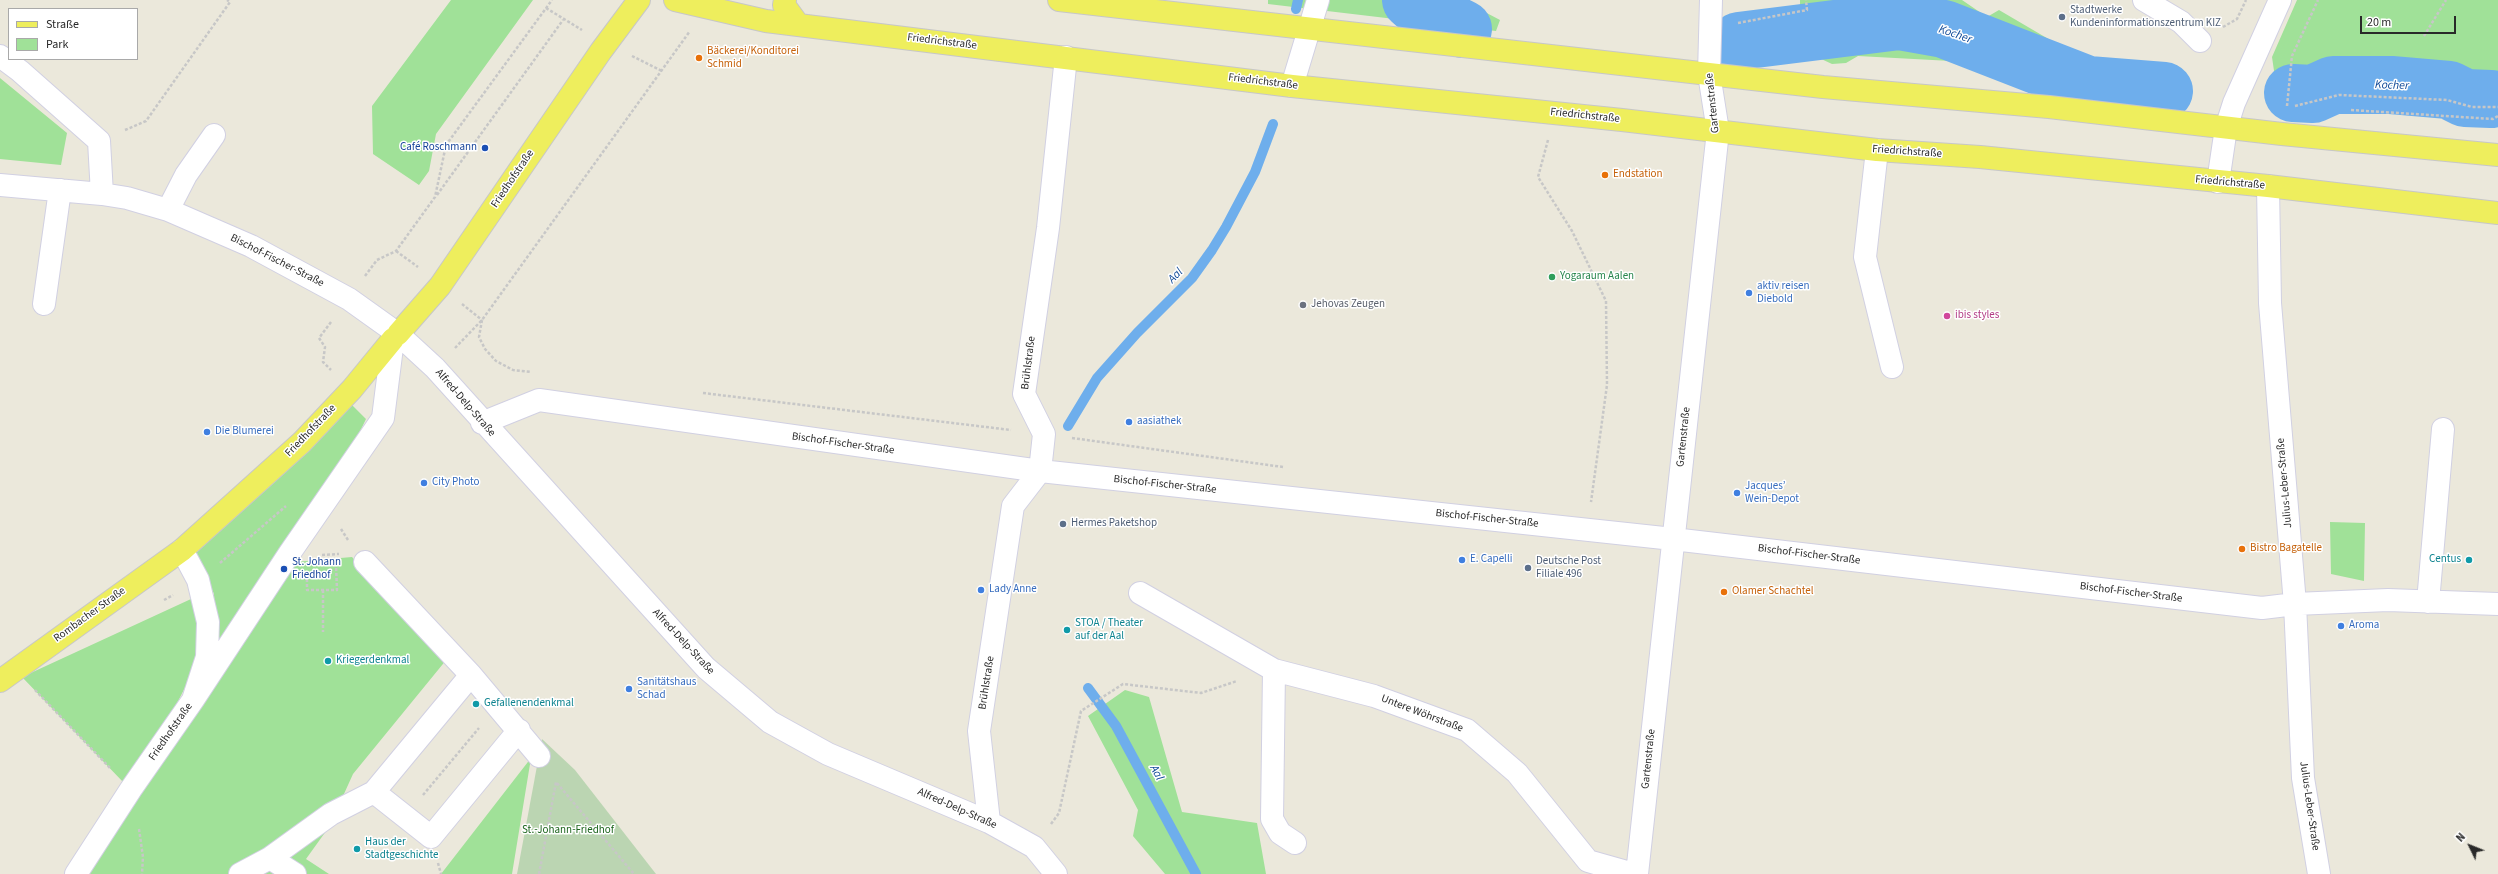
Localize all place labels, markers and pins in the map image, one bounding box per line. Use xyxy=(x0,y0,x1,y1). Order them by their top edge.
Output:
place label: Stadtwerke Kundeninformationszentrum KIZ xyxy=(2070,4,2221,30)
marker: Stadtwerke Kundeninformationszentrum KIZ xyxy=(2057,12,2067,22)
place label: Bäckerei/Konditorei Schmid xyxy=(707,45,799,71)
marker: Bäckerei/Konditorei Schmid xyxy=(694,53,704,63)
place label: Café Roschmann xyxy=(400,141,477,155)
marker: Café Roschmann xyxy=(480,143,490,153)
place label: Endstation xyxy=(1613,168,1663,182)
marker: Endstation xyxy=(1600,170,1610,180)
place label: Yogaraum Aalen xyxy=(1560,270,1634,284)
marker: Yogaraum Aalen xyxy=(1547,272,1557,282)
place label: aktiv reisen Diebold xyxy=(1757,280,1809,306)
marker: aktiv reisen Diebold xyxy=(1744,288,1754,298)
place label: Jehovas Zeugen xyxy=(1311,298,1385,312)
marker: Jehovas Zeugen xyxy=(1298,300,1308,310)
place label: ibis styles xyxy=(1955,309,1999,323)
marker: ibis styles xyxy=(1942,311,1952,321)
place label: aasiathek xyxy=(1137,415,1181,429)
marker: aasiathek xyxy=(1124,417,1134,427)
place label: Die Blumerei xyxy=(215,425,274,439)
marker: Die Blumerei xyxy=(202,427,212,437)
place label: City Photo xyxy=(432,476,480,490)
marker: City Photo xyxy=(419,478,429,488)
place label: Jacques’ Wein-Depot xyxy=(1745,480,1799,506)
marker: Jacques’ Wein-Depot xyxy=(1732,488,1742,498)
place label: Hermes Paketshop xyxy=(1071,517,1157,531)
marker: Hermes Paketshop xyxy=(1058,519,1068,529)
place label: Bistro Bagatelle xyxy=(2250,542,2322,556)
marker: Bistro Bagatelle xyxy=(2237,544,2247,554)
place label: E. Capelli xyxy=(1470,553,1512,567)
place label: Centus xyxy=(2429,553,2461,567)
marker: E. Capelli xyxy=(1457,555,1467,565)
place label: Deutsche Post Filiale 496 xyxy=(1536,555,1601,581)
marker: Centus xyxy=(2464,555,2474,565)
place label: St. Johann Friedhof xyxy=(292,556,341,582)
marker: Deutsche Post Filiale 496 xyxy=(1523,563,1533,573)
marker: St. Johann Friedhof xyxy=(279,564,289,574)
place label: Lady Anne xyxy=(989,583,1037,597)
marker: Lady Anne xyxy=(976,585,986,595)
place label: Olamer Schachtel xyxy=(1732,585,1813,599)
marker: Olamer Schachtel xyxy=(1719,587,1729,597)
place label: STOA / Theater auf der Aal xyxy=(1075,617,1143,643)
place label: Aroma xyxy=(2349,619,2379,633)
marker: Aroma xyxy=(2336,621,2346,631)
marker: STOA / Theater auf der Aal xyxy=(1062,625,1072,635)
place label: Kriegerdenkmal xyxy=(336,654,409,668)
marker: Kriegerdenkmal xyxy=(323,656,333,666)
place label: Sanitätshaus Schad xyxy=(637,676,696,702)
marker: Sanitätshaus Schad xyxy=(624,684,634,694)
place label: Gefallenendenkmal xyxy=(484,697,574,711)
marker: Gefallenendenkmal xyxy=(471,699,481,709)
place label: Haus der Stadtgeschichte xyxy=(365,836,439,862)
marker: Haus der Stadtgeschichte xyxy=(352,844,362,854)

